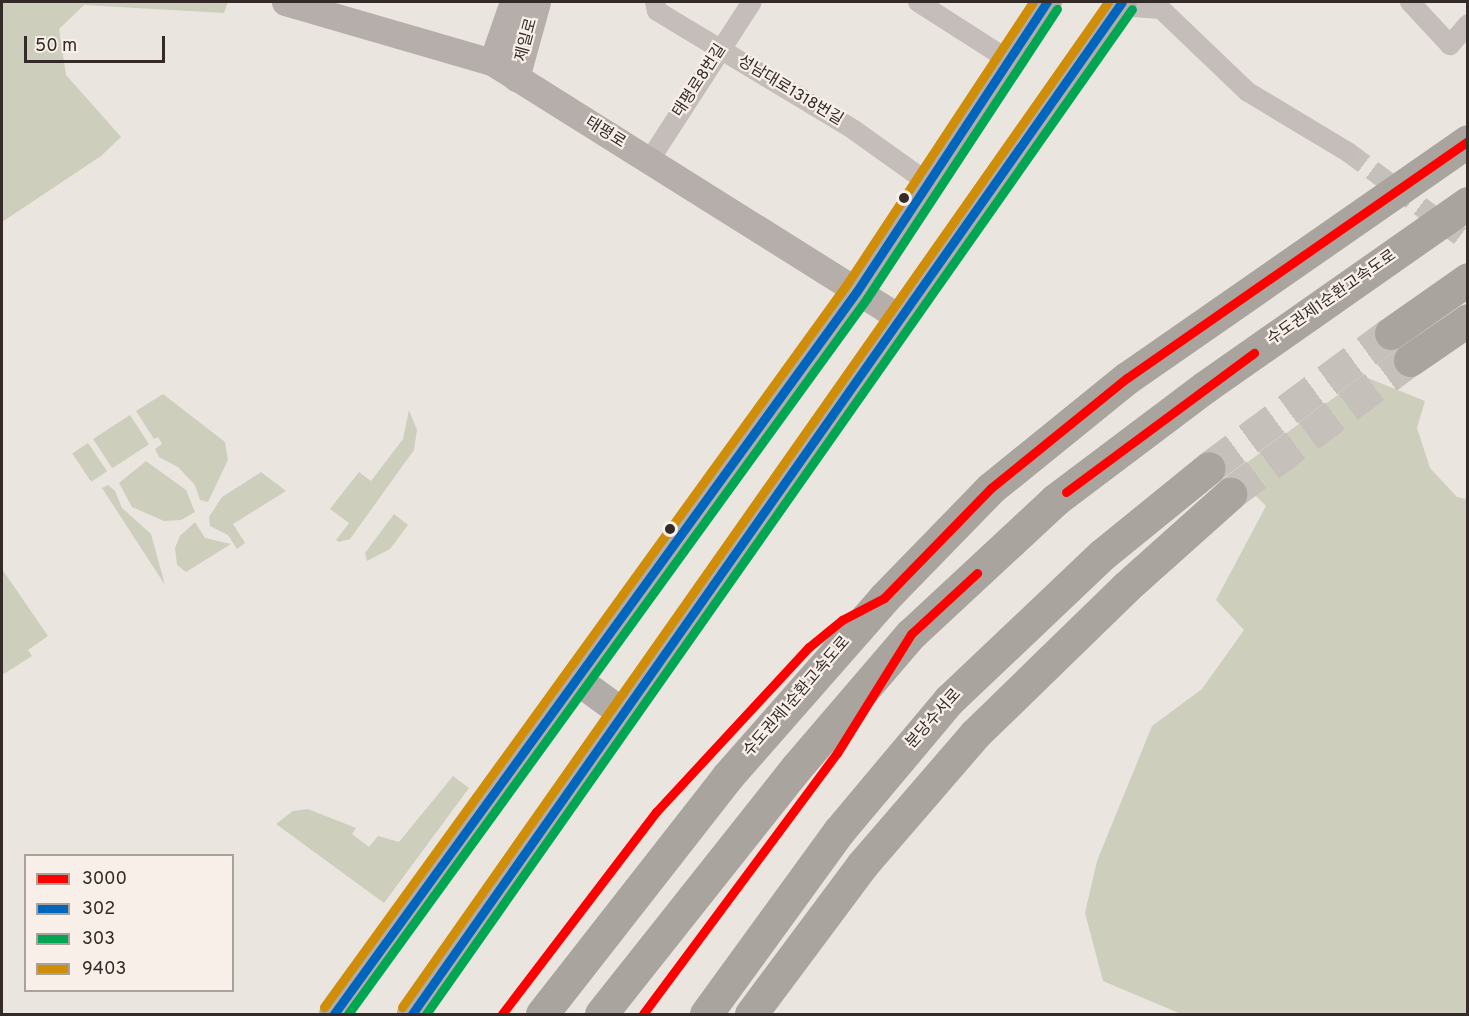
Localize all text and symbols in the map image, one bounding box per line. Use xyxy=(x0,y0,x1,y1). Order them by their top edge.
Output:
street label: 제일로 xyxy=(512,16,542,64)
scale bar xyxy=(27,24,168,62)
text: 50 m xyxy=(35,35,77,58)
street label: 태평로8번길 xyxy=(669,41,731,121)
street label: 성남대로1318번길 xyxy=(734,52,846,130)
street label: 태평로 xyxy=(581,113,629,153)
unlabelled marker xyxy=(898,192,910,204)
street label: 수도권제1순환고속도로 xyxy=(1264,246,1400,350)
unlabelled marker xyxy=(664,523,676,535)
street label: 수도권제1순환고속도로 xyxy=(740,633,854,761)
street label: 분당수서로 xyxy=(902,685,966,753)
legend xyxy=(24,854,234,992)
text: 3000 xyxy=(82,868,127,891)
text: 302 xyxy=(82,898,115,921)
text: 303 xyxy=(82,928,115,951)
text: 9403 xyxy=(82,958,126,981)

